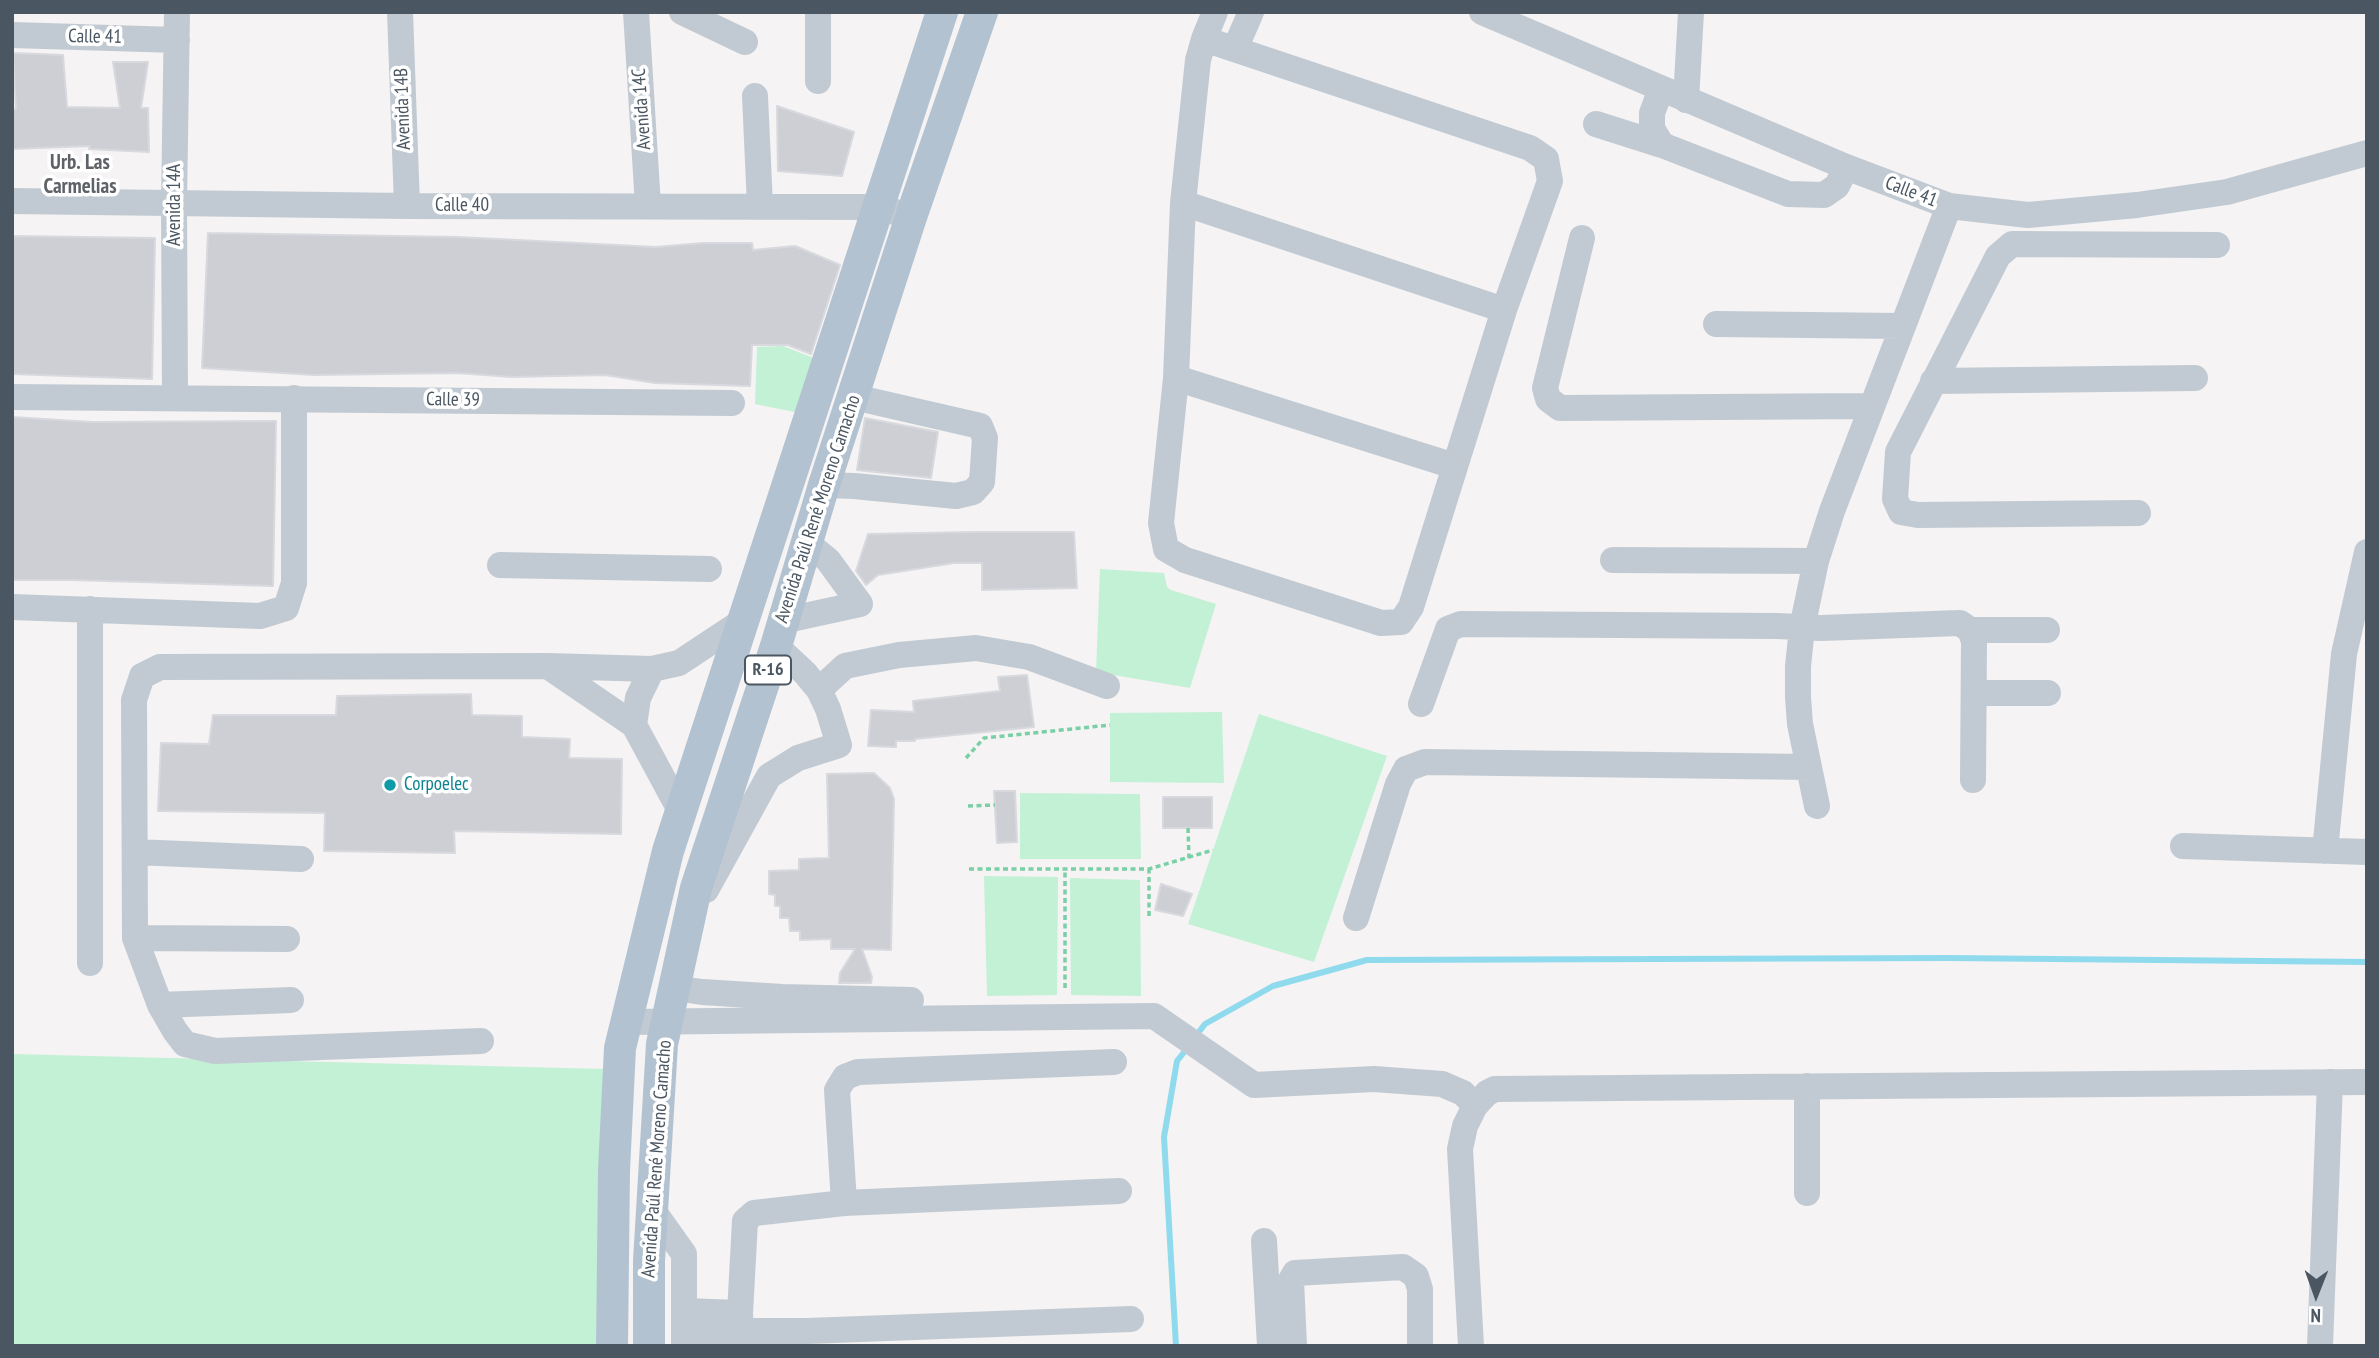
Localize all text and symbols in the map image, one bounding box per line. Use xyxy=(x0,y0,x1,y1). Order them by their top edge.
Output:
street label: Calle 41 xyxy=(68,25,122,49)
street label: Avenida 14C xyxy=(628,67,656,151)
street label: Avenida 14B xyxy=(390,68,416,150)
district label: Urb. Las Carmelias xyxy=(43,150,117,200)
street label: Avenida 14A xyxy=(164,164,186,246)
street label: Calle 41 xyxy=(1882,172,1940,212)
street label: Calle 40 xyxy=(435,195,489,217)
street label: Calle 39 xyxy=(426,388,480,412)
street label: Avenida Paúl René Moreno Camacho xyxy=(770,392,866,626)
road number: R-16 xyxy=(745,656,791,684)
place label: Corpoelec xyxy=(404,774,469,796)
marker: Corpoelec xyxy=(382,777,398,793)
street label: Avenida Paúl René Moreno Camacho xyxy=(637,1039,677,1279)
north arrow xyxy=(2281,1260,2351,1330)
text: N xyxy=(2310,1304,2321,1328)

